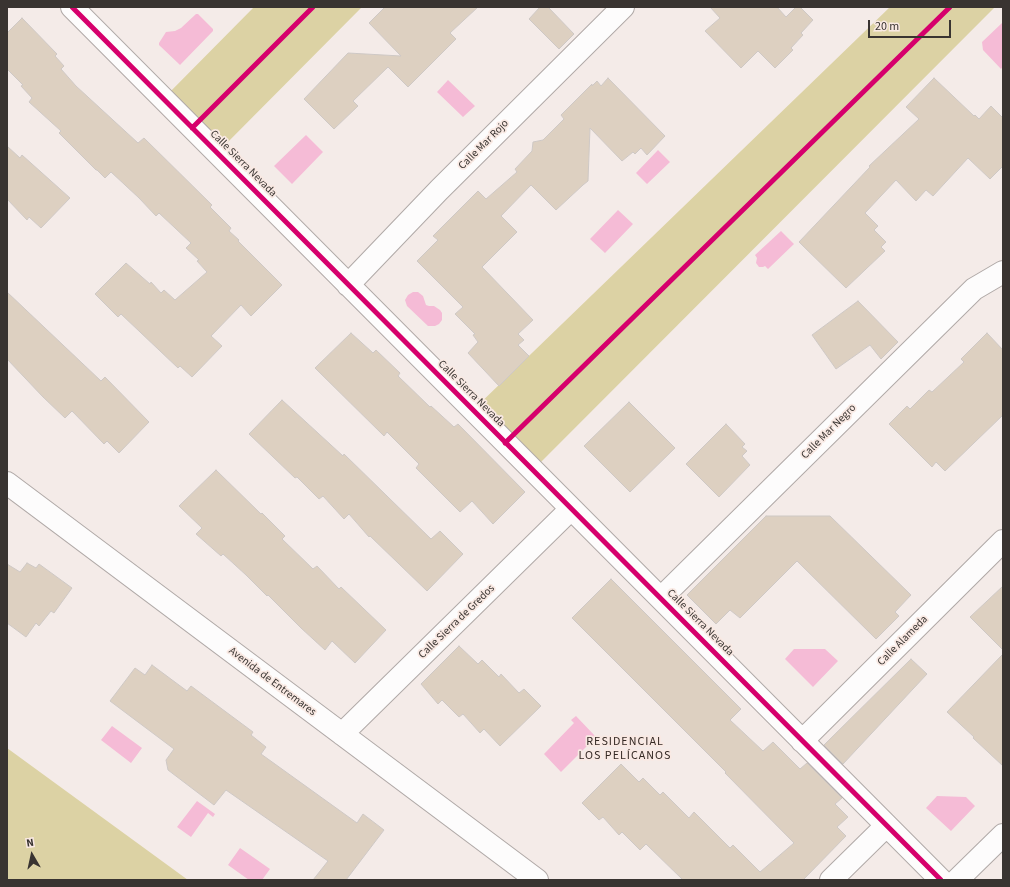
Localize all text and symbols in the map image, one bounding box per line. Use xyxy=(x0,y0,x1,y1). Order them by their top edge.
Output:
scale bar xyxy=(870,12,953,38)
text: 20 m xyxy=(875,18,899,35)
street label: Calle Mar Rojo xyxy=(456,117,512,173)
street label: Calle Sierra Nevada xyxy=(207,128,279,200)
street label: Calle Sierra Nevada xyxy=(435,358,507,430)
street label: Calle Mar Negro xyxy=(799,402,859,462)
street label: Calle Sierra de Gredos xyxy=(416,582,498,662)
street label: Calle Sierra Nevada xyxy=(664,587,736,659)
street label: Calle Alameda xyxy=(875,613,931,669)
street label: Avenida de Entremares xyxy=(226,645,318,719)
district label: RESIDENCIAL LOS PELÍCANOS xyxy=(579,735,671,763)
north arrow xyxy=(12,835,52,875)
text: N xyxy=(25,835,35,851)

